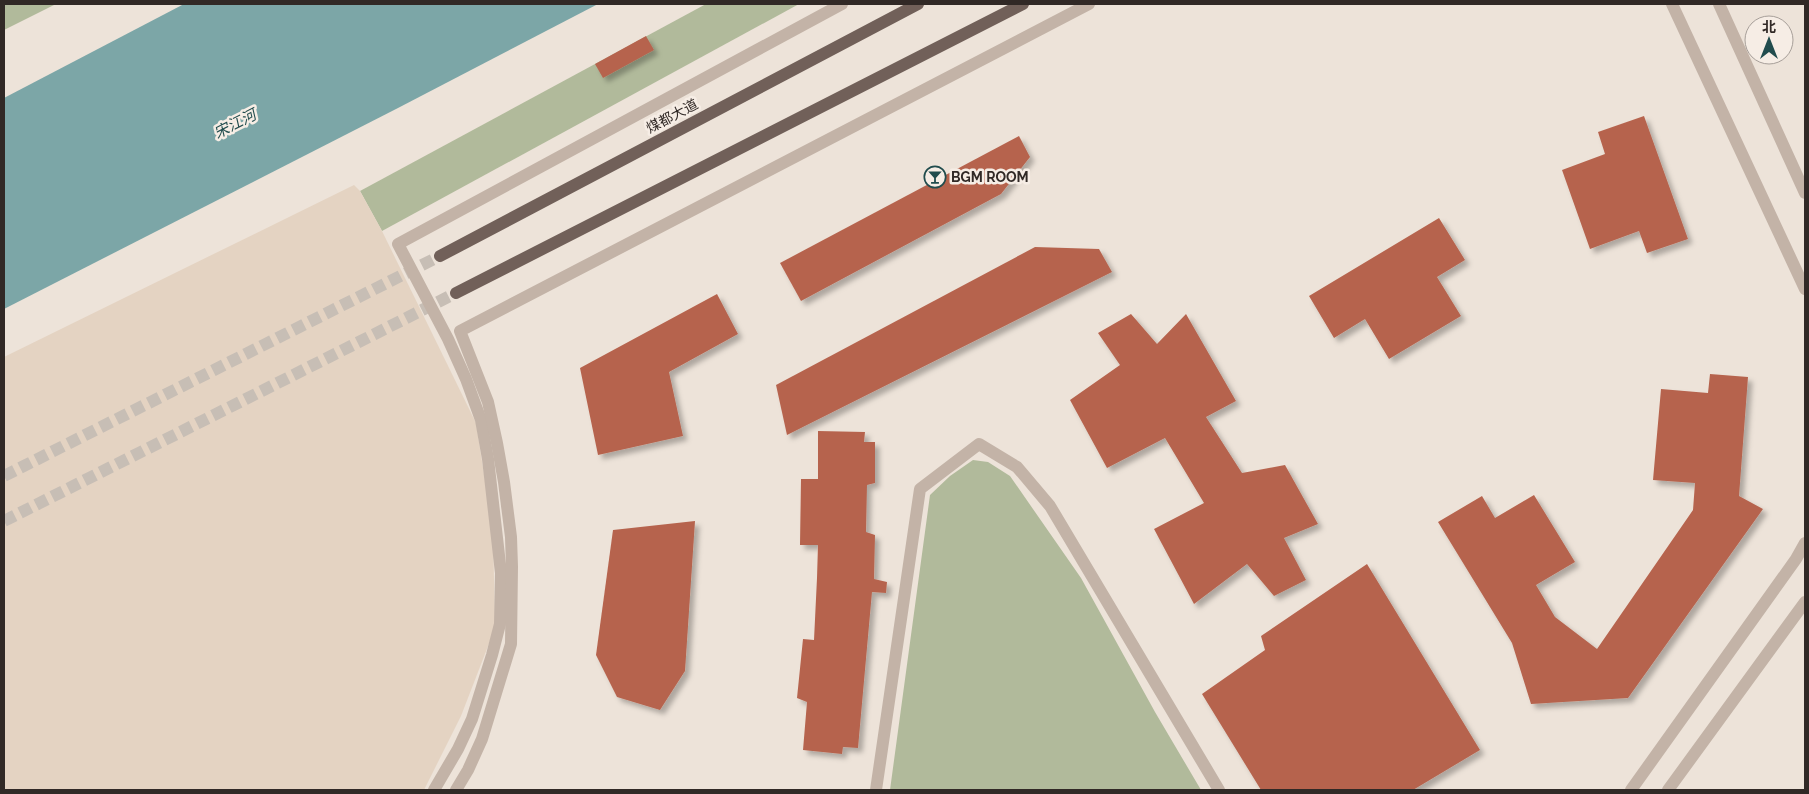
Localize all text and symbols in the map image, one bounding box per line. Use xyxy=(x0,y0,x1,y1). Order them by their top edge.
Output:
north arrow xyxy=(1744,15,1794,65)
text: 北 xyxy=(1762,19,1776,35)
street label: 煤都大道 xyxy=(644,96,700,136)
water label: 宋江河 xyxy=(211,104,262,142)
bar icon: BGM ROOM xyxy=(923,165,947,189)
place label: BGM ROOM xyxy=(951,169,1029,185)

